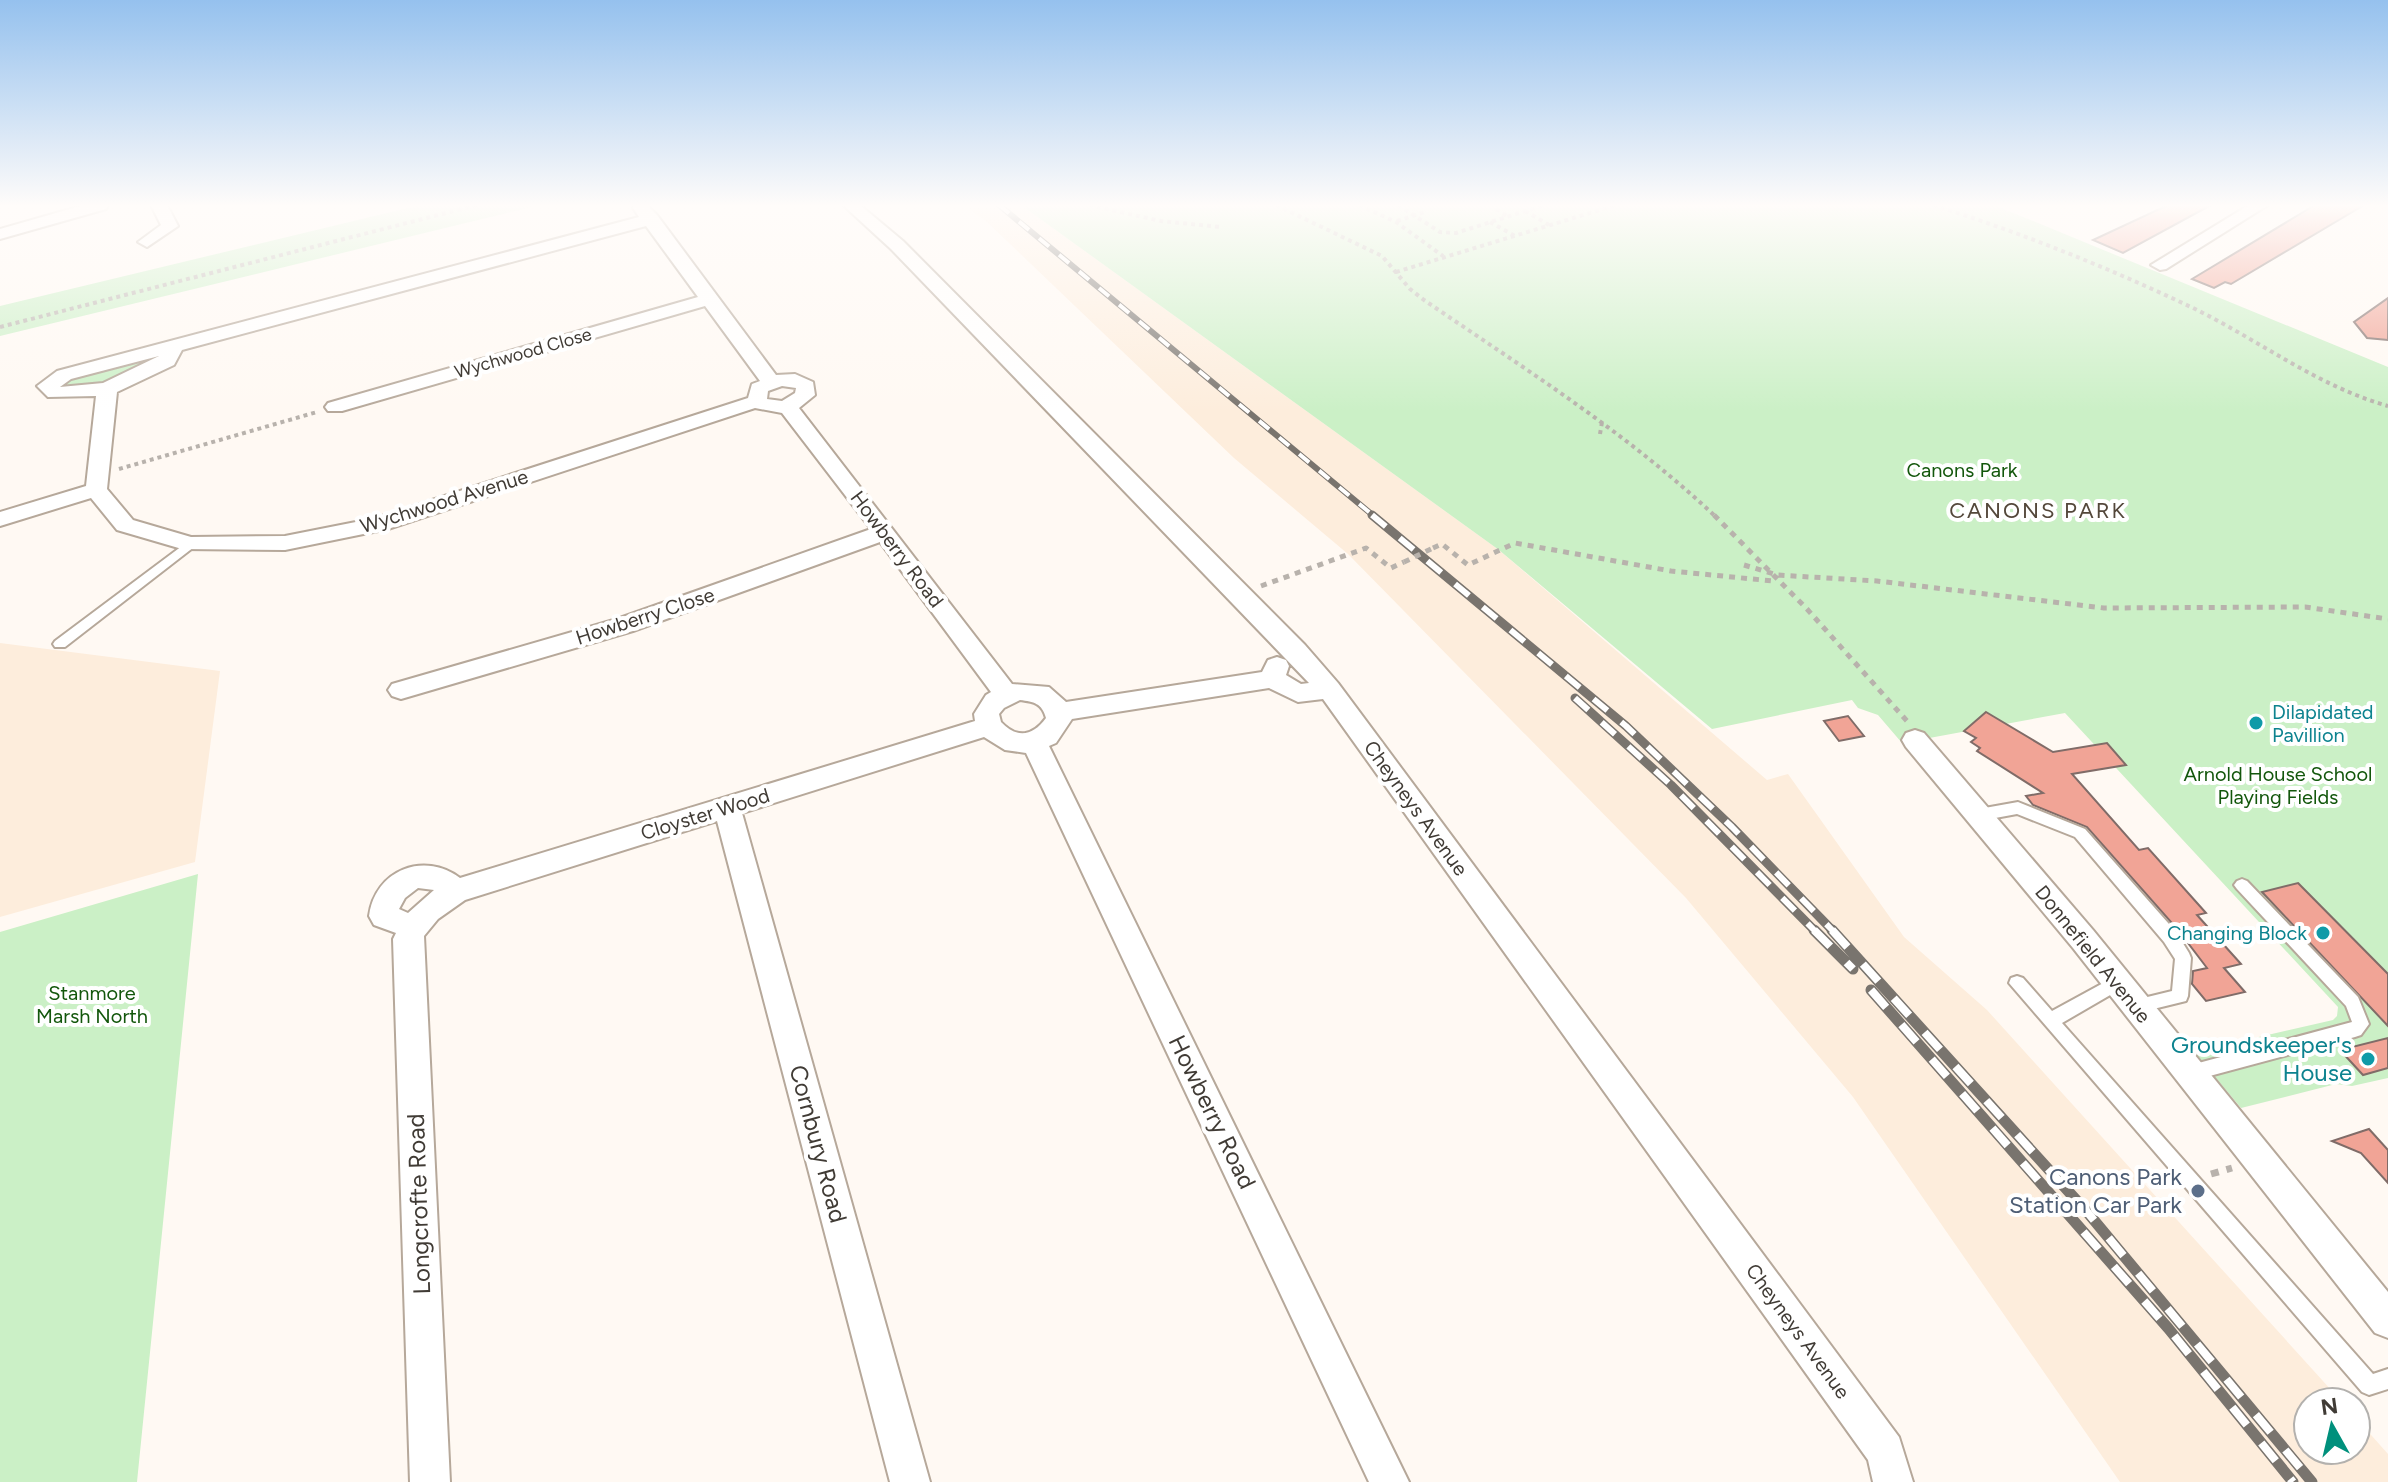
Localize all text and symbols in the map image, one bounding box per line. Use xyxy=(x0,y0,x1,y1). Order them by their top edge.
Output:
street label: Wychwood Close xyxy=(452,323,594,383)
park label: Canons Park xyxy=(1907,458,2018,482)
street label: Wychwood Avenue xyxy=(357,464,531,538)
street label: Howberry Road xyxy=(845,486,949,612)
district label: CANONS PARK xyxy=(1949,497,2127,524)
street label: Howberry Close xyxy=(573,582,717,650)
place label: Dilapidated Pavillion xyxy=(2272,700,2374,747)
marker: Dilapidated Pavillion xyxy=(2247,714,2265,732)
street label: Cheyneys Avenue xyxy=(1359,736,1473,880)
park label: Arnold House School Playing Fields xyxy=(2184,762,2372,809)
street label: Cloyster Wood xyxy=(638,783,772,845)
street label: Donnefield Avenue xyxy=(2030,880,2156,1028)
place label: Changing Block xyxy=(2167,921,2307,945)
marker: Changing Block xyxy=(2314,924,2332,942)
park label: Stanmore Marsh North xyxy=(36,981,148,1028)
street label: Howberry Road xyxy=(1163,1030,1262,1193)
place label: Groundskeeper's House xyxy=(2171,1030,2352,1087)
marker: Groundskeeper's House xyxy=(2359,1050,2377,1068)
street label: Cornbury Road xyxy=(783,1062,853,1226)
street label: Longcrofte Road xyxy=(401,1113,436,1295)
place label: Canons Park Station Car Park xyxy=(2009,1162,2182,1219)
marker: Canons Park Station Car Park xyxy=(2189,1182,2207,1200)
street label: Cheyneys Avenue xyxy=(1741,1259,1855,1403)
north arrow xyxy=(2292,1386,2372,1466)
text: N xyxy=(2319,1392,2340,1421)

